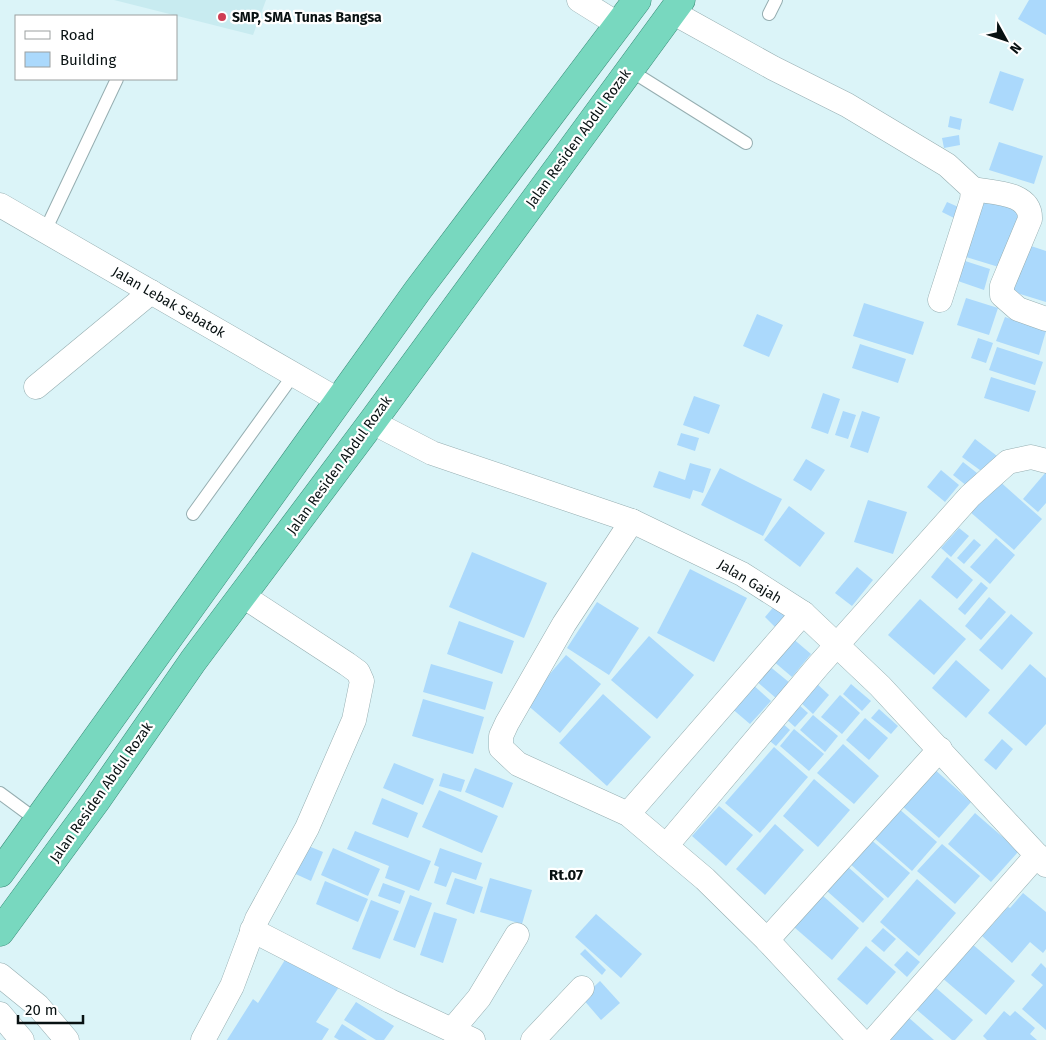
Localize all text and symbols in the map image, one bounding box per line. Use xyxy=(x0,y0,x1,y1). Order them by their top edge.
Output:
place label: SMP, SMA Tunas Bangsa xyxy=(232,9,382,26)
marker: SMP, SMA Tunas Bangsa xyxy=(216,11,228,23)
legend xyxy=(15,15,178,80)
north arrow xyxy=(981,15,1031,65)
text: Road xyxy=(60,26,95,44)
text: N xyxy=(1006,39,1025,57)
text: Building xyxy=(60,51,116,69)
street label: Jalan Residen Abdul Rozak xyxy=(522,65,635,211)
street label: Jalan Lebak Sebatok xyxy=(109,263,229,342)
street label: Jalan Residen Abdul Rozak xyxy=(283,392,396,538)
street label: Jalan Gajah xyxy=(715,556,785,607)
street label: Jalan Residen Abdul Rozak xyxy=(46,718,157,866)
district label: Rt.07 xyxy=(549,866,583,884)
scale bar xyxy=(18,992,82,1024)
text: 20 m xyxy=(25,1001,58,1019)

